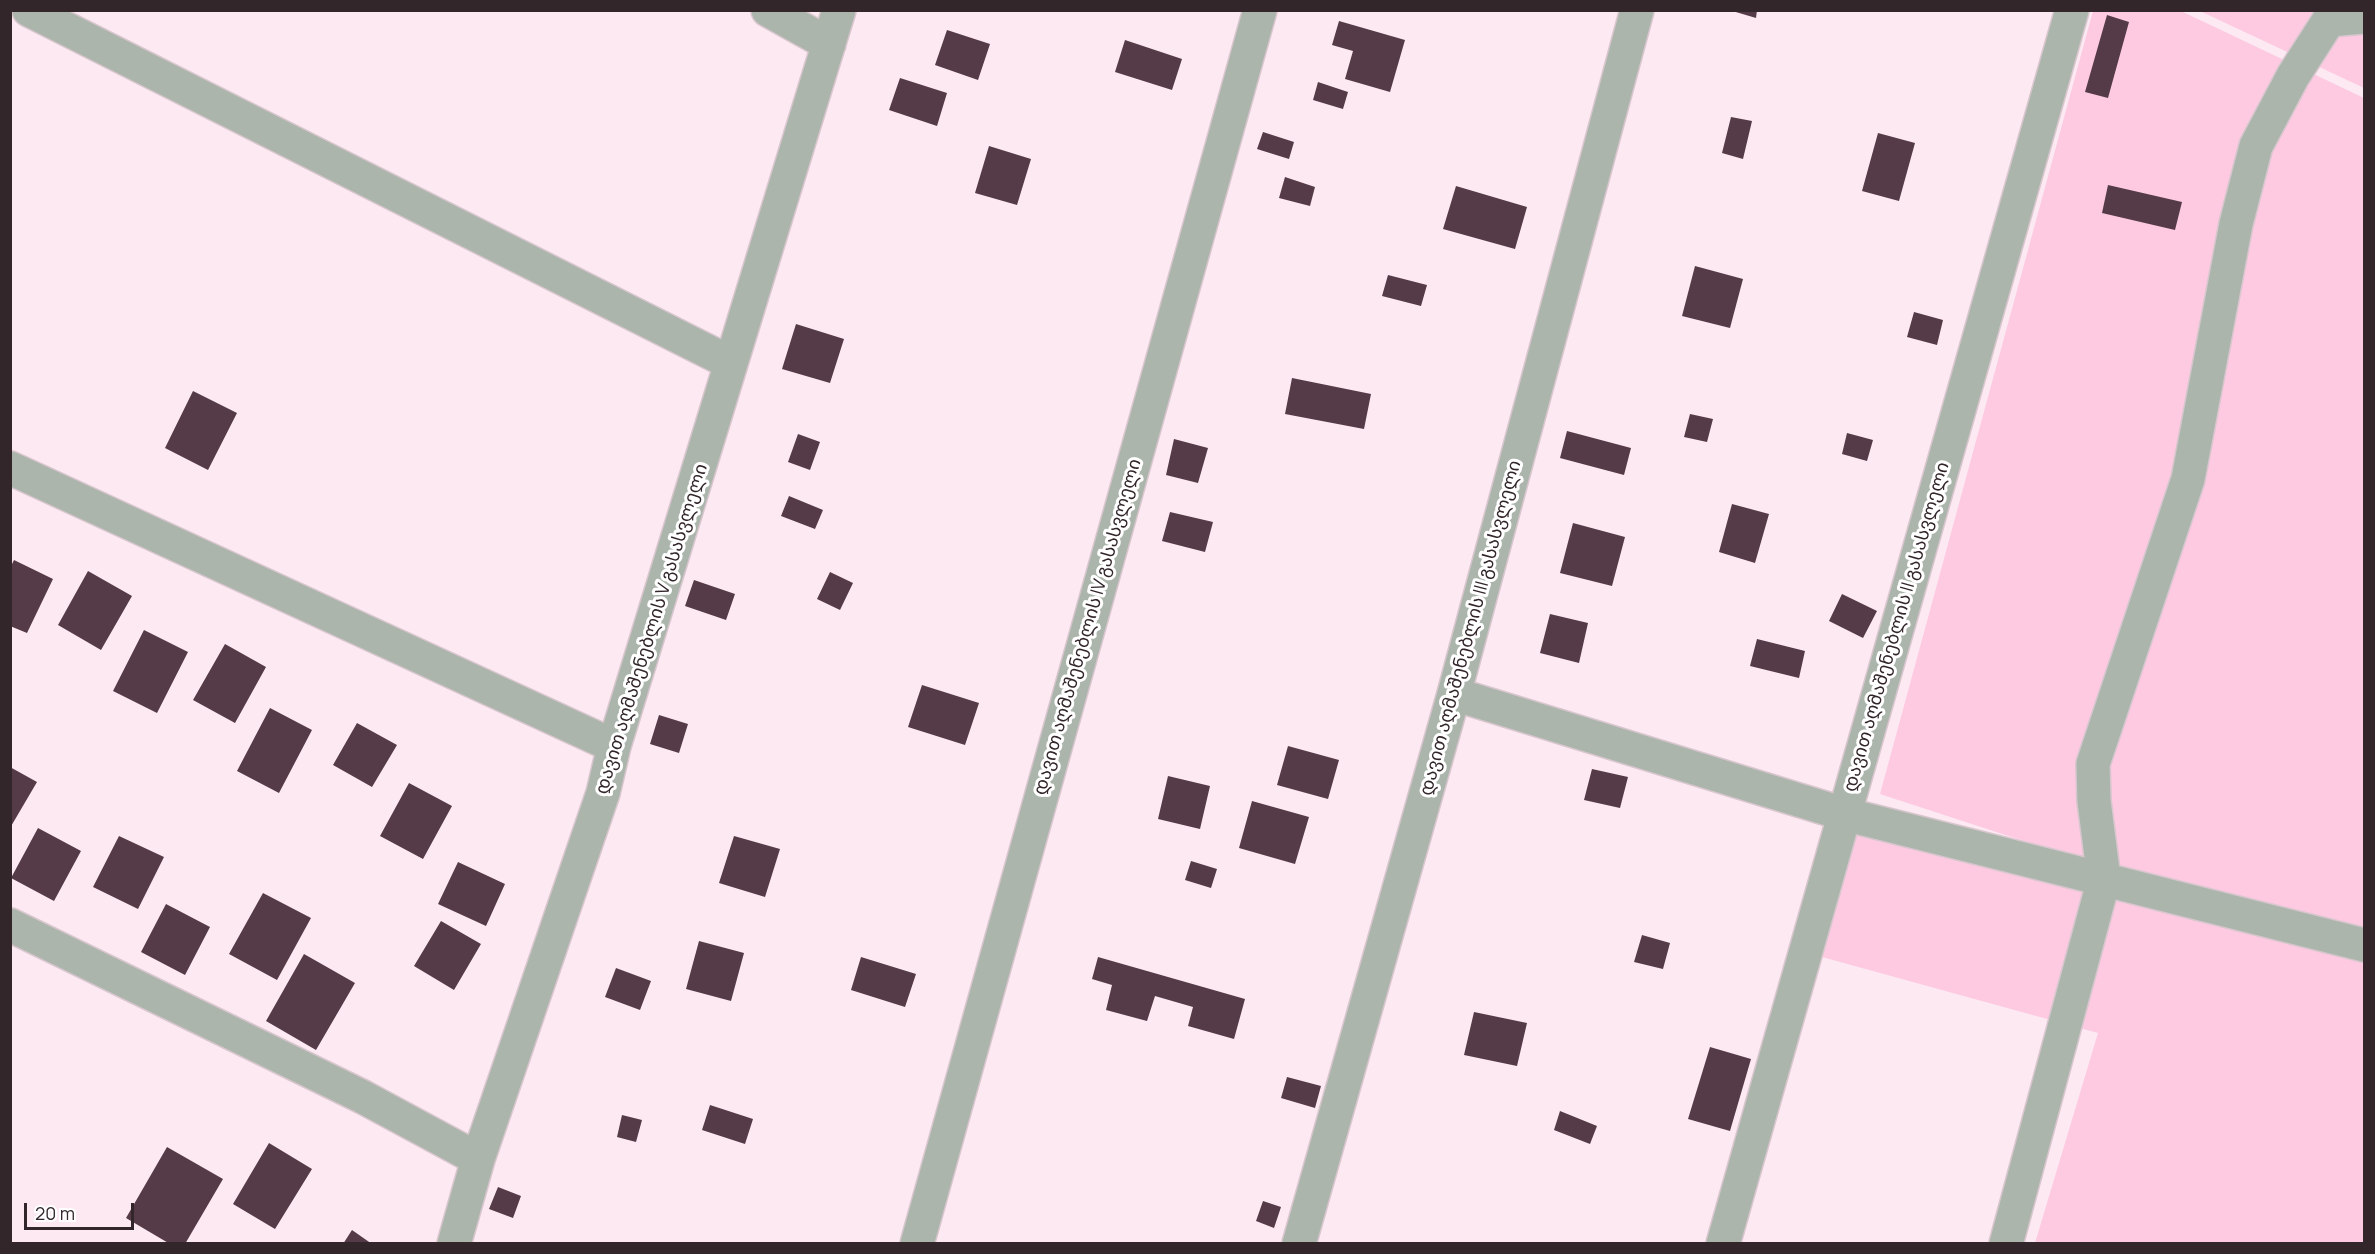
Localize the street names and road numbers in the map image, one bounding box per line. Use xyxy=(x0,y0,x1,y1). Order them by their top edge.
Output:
street label: დავით აღმაშენებლის IV გასასვლელი xyxy=(1030,456,1146,798)
street label: დავით აღმაშენებლის III გასასვლელი xyxy=(1416,458,1526,798)
street label: დავით აღმაშენებლის II გასასვლელი xyxy=(1839,460,1955,794)
street label: დავით აღმაშენებლის V გასასვლელი xyxy=(591,461,713,797)

